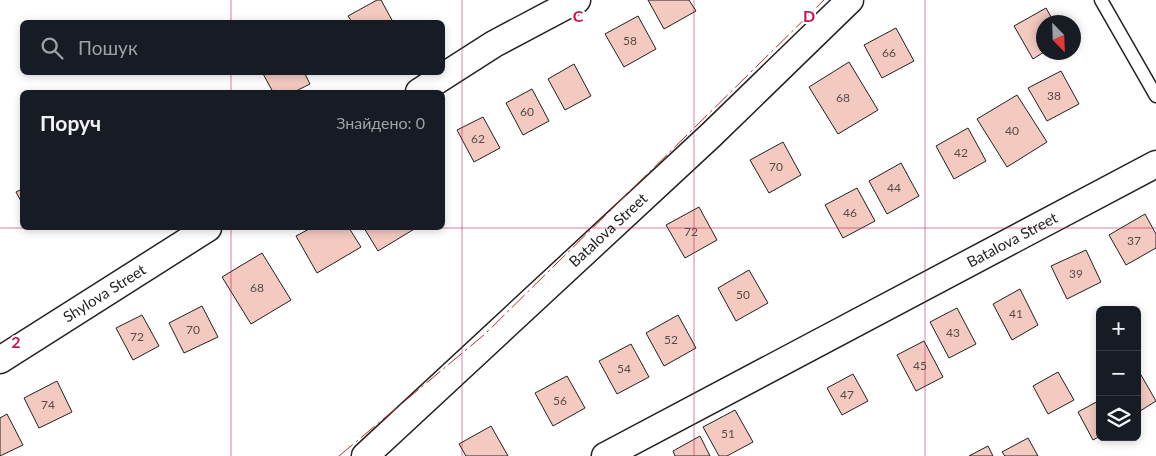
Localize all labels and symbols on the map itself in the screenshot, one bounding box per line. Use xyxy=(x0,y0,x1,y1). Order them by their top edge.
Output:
text: C xyxy=(573,6,584,25)
text: D xyxy=(803,6,815,25)
north arrow xyxy=(1036,15,1081,60)
house number: 58 xyxy=(623,33,637,48)
house number: 66 xyxy=(882,45,896,60)
house number: 38 xyxy=(1047,88,1061,103)
house number: 68 xyxy=(836,90,850,105)
house number: 60 xyxy=(520,104,534,119)
house number: 40 xyxy=(1005,123,1019,138)
house number: 62 xyxy=(471,131,485,146)
house number: 42 xyxy=(954,145,968,160)
house number: 70 xyxy=(769,159,783,174)
house number: 44 xyxy=(887,180,901,195)
street label: Batalova Street xyxy=(565,188,651,270)
house number: 46 xyxy=(843,205,857,220)
street label: Batalova Street xyxy=(963,208,1061,271)
house number: 72 xyxy=(684,224,698,239)
house number: 37 xyxy=(1127,233,1141,248)
street label: Shylova Street xyxy=(60,260,149,326)
house number: 39 xyxy=(1069,266,1083,281)
house number: 68 xyxy=(250,280,264,295)
house number: 50 xyxy=(736,287,750,302)
house number: 41 xyxy=(1009,306,1023,321)
house number: 70 xyxy=(186,322,200,337)
house number: 43 xyxy=(946,325,960,340)
house number: 72 xyxy=(130,329,144,344)
text: 2 xyxy=(11,332,21,351)
house number: 52 xyxy=(664,332,678,347)
house number: 45 xyxy=(913,358,927,373)
house number: 54 xyxy=(617,361,631,376)
house number: 47 xyxy=(840,387,854,402)
house number: 56 xyxy=(553,393,567,408)
house number: 74 xyxy=(41,397,55,412)
house number: 51 xyxy=(721,426,735,441)

